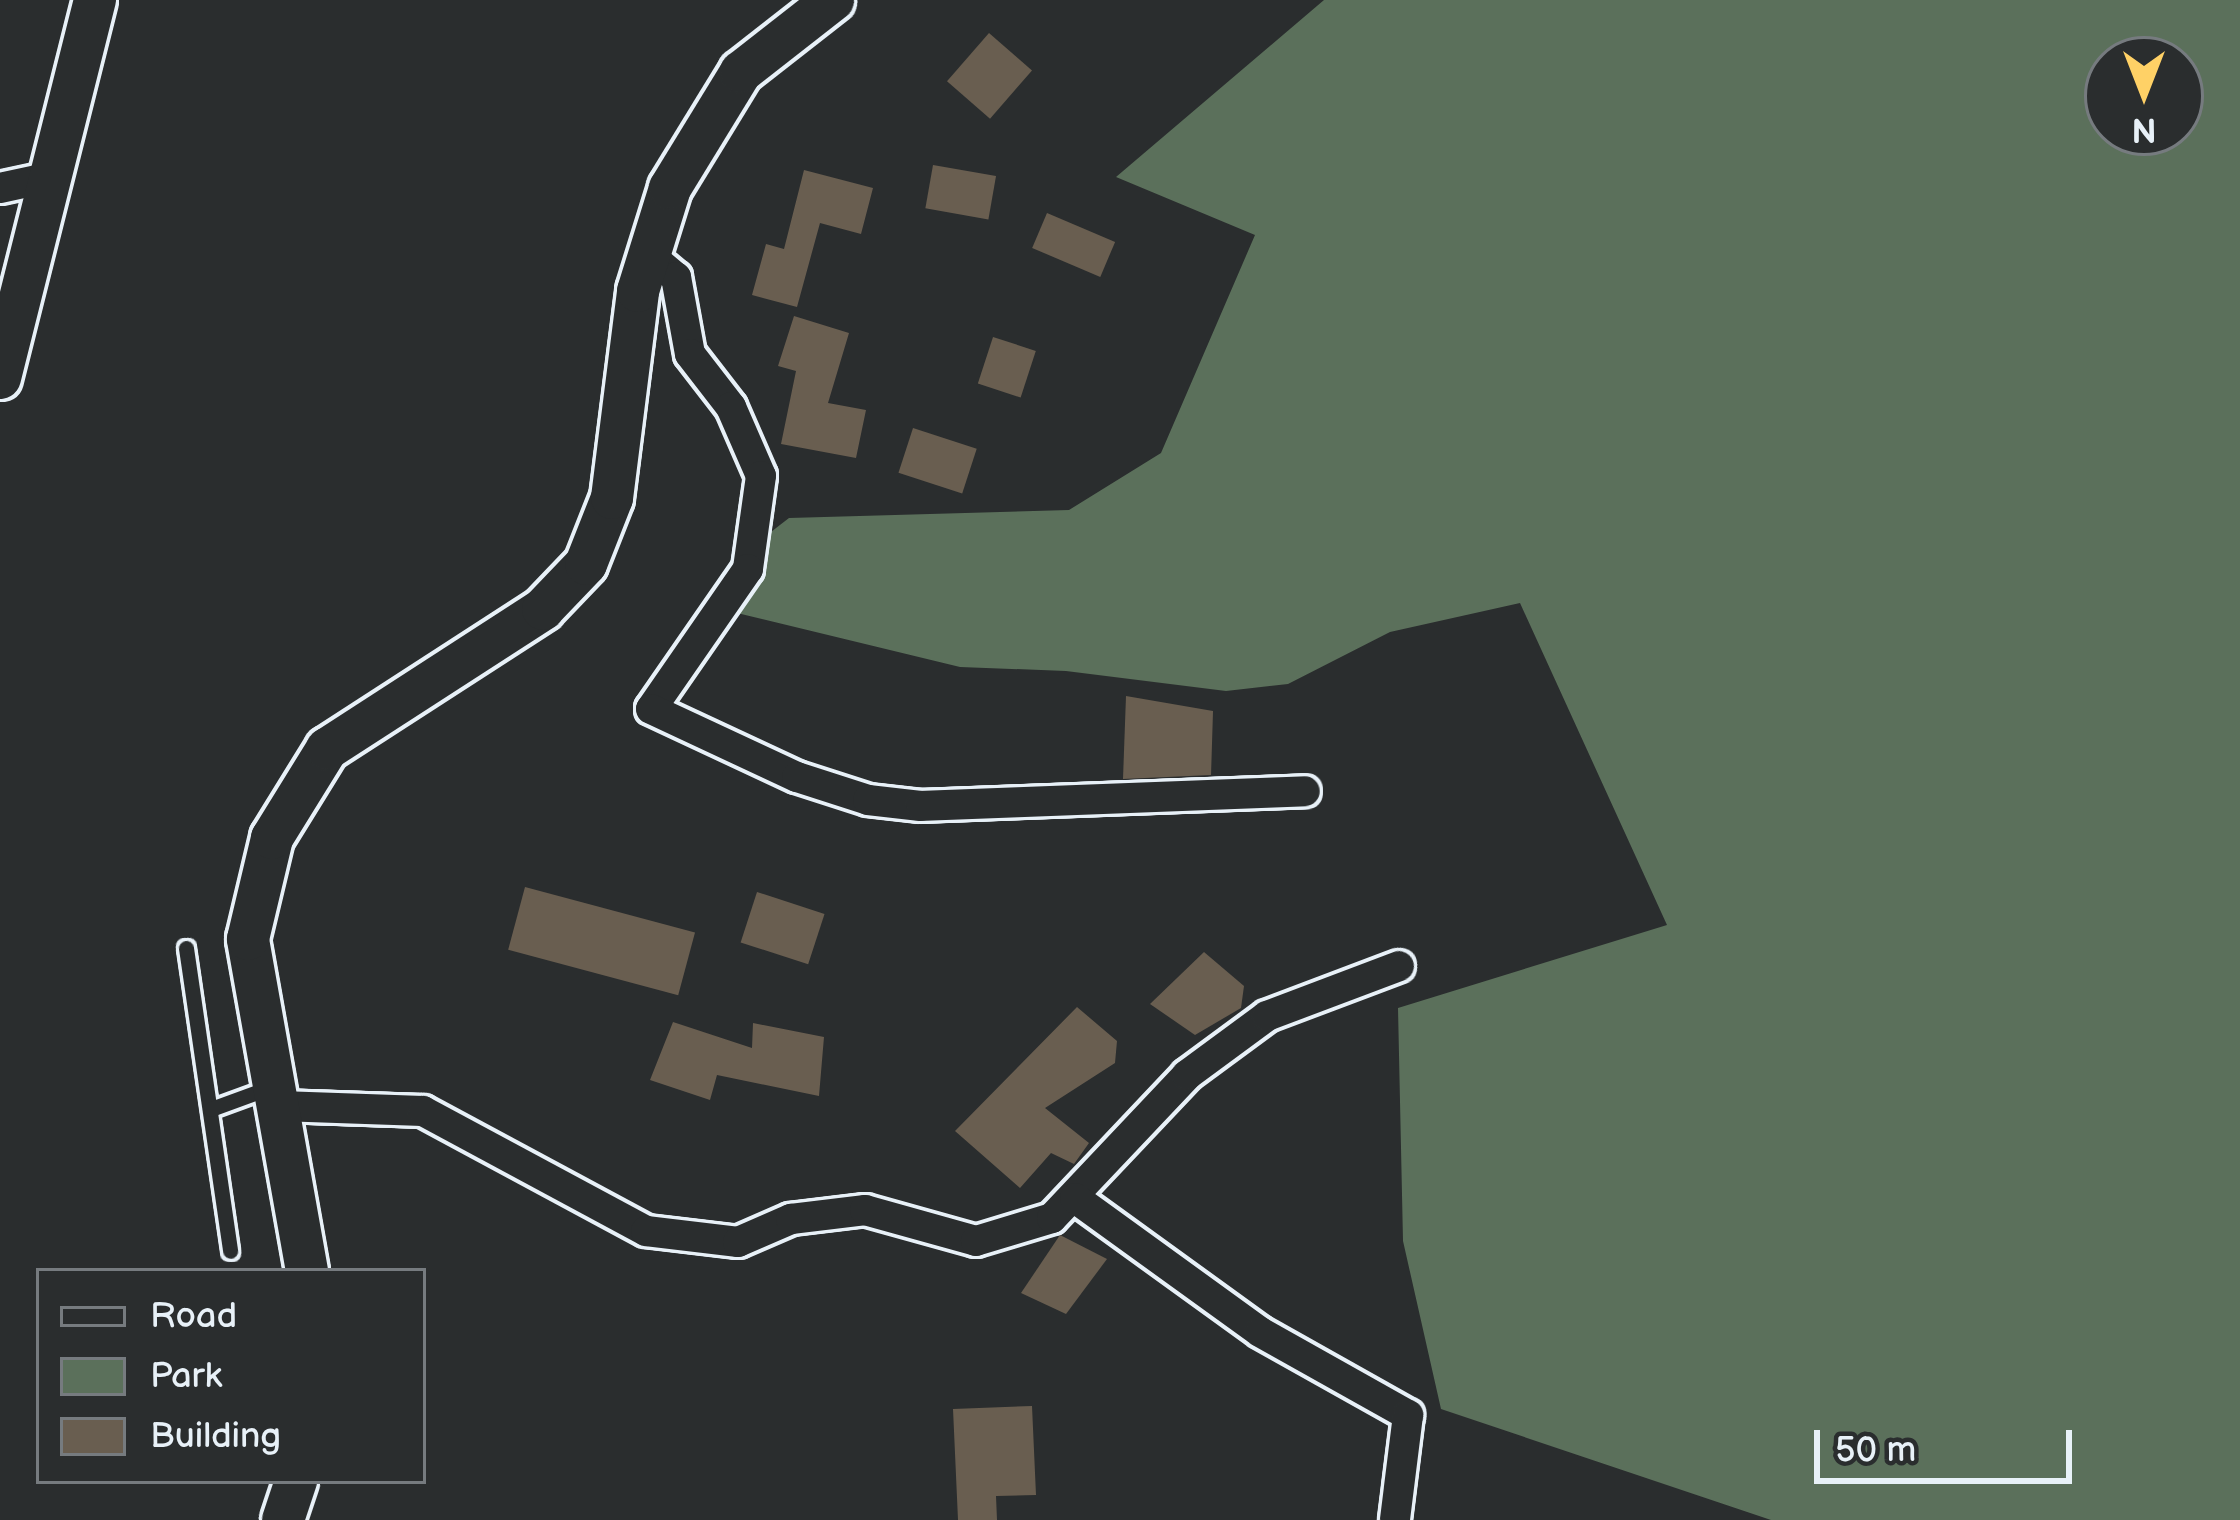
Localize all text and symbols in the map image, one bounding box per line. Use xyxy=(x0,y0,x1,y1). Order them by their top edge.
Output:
north arrow xyxy=(2084,36,2204,156)
text: N xyxy=(2132,109,2156,149)
legend xyxy=(36,1268,426,1484)
text: Road xyxy=(150,1295,237,1338)
text: Park xyxy=(150,1355,222,1398)
scale bar xyxy=(1820,1406,2078,1480)
text: Building xyxy=(150,1415,281,1458)
text: 50 m xyxy=(1835,1429,1916,1472)

